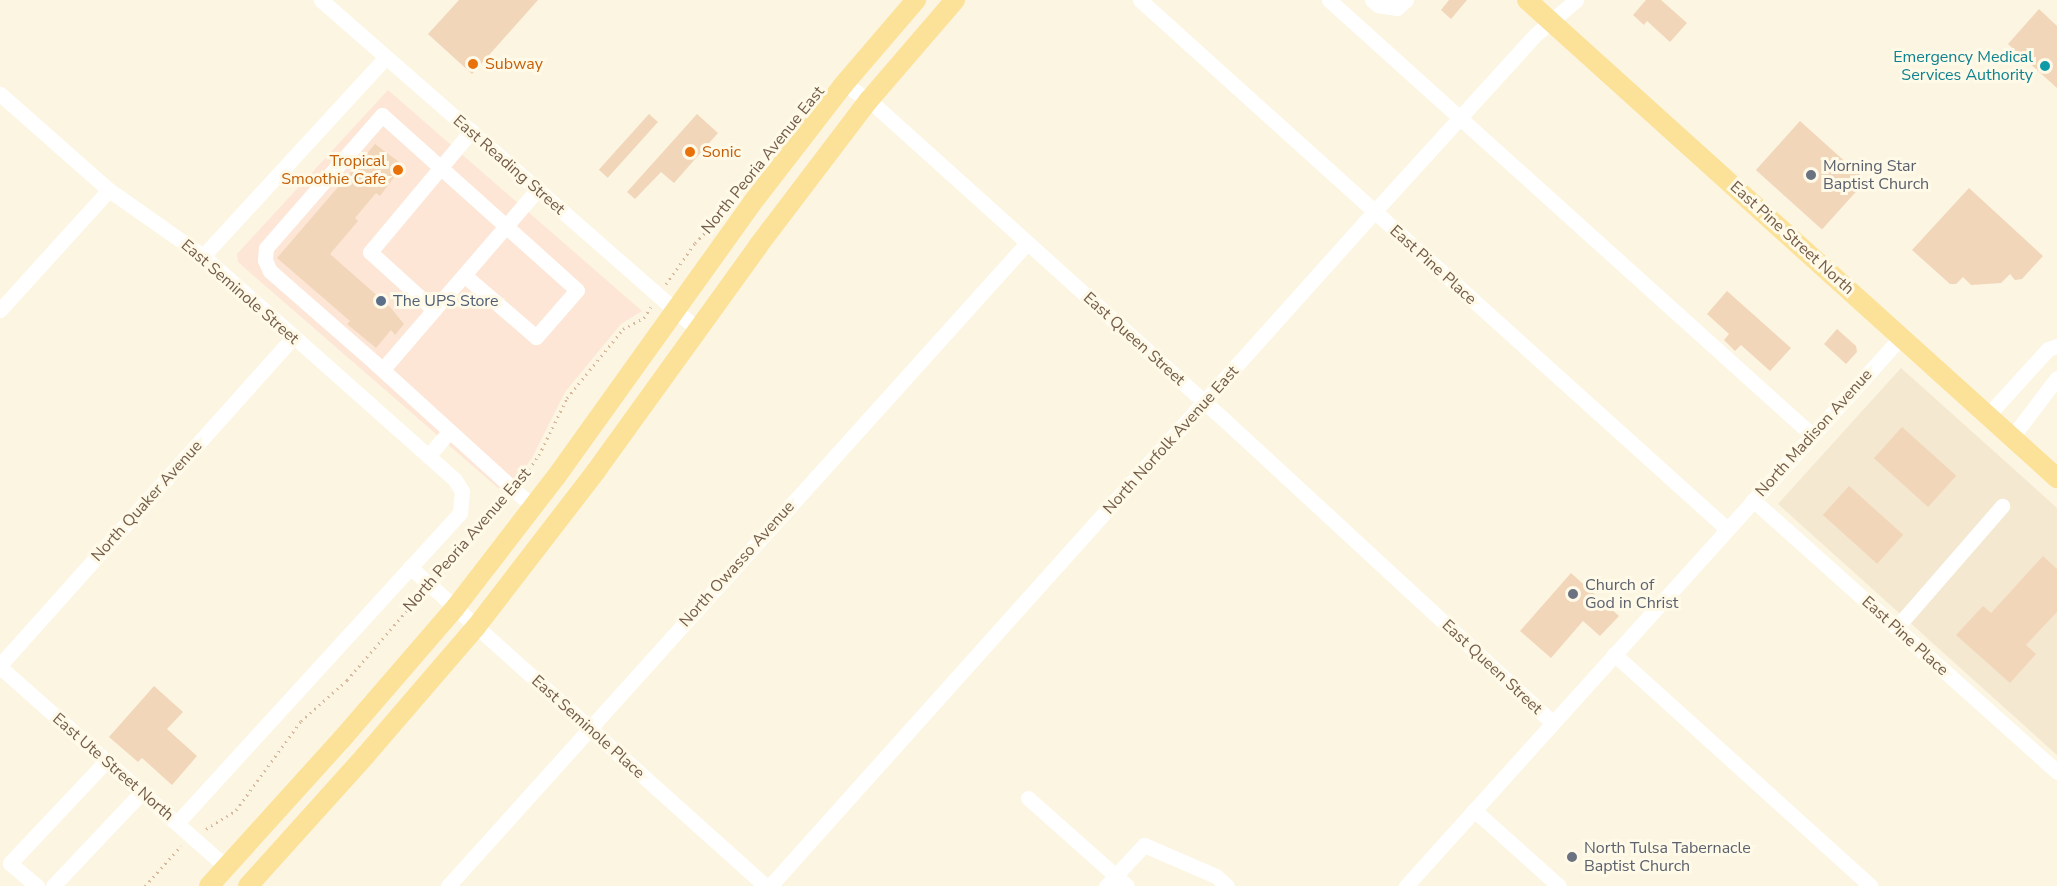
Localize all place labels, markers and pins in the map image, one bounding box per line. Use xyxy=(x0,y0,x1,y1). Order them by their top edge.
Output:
place label: Emergency Medical Services Authority xyxy=(1893,47,2033,85)
place label: Subway xyxy=(485,54,543,74)
marker: Subway xyxy=(466,57,480,71)
marker: Emergency Medical Services Authority xyxy=(2038,59,2052,73)
place label: Sonic xyxy=(702,142,741,162)
marker: Sonic xyxy=(683,145,697,159)
place label: Tropical Smoothie Cafe xyxy=(281,151,386,189)
place label: Morning Star Baptist Church xyxy=(1823,156,1929,194)
marker: Tropical Smoothie Cafe xyxy=(391,163,405,177)
marker: Morning Star Baptist Church xyxy=(1804,168,1818,182)
place label: The UPS Store xyxy=(393,291,498,311)
marker: The UPS Store xyxy=(374,294,388,308)
place label: Church of God in Christ xyxy=(1585,575,1678,613)
marker: Church of God in Christ xyxy=(1566,587,1580,601)
place label: North Tulsa Tabernacle Baptist Church xyxy=(1584,838,1751,876)
marker: North Tulsa Tabernacle Baptist Church xyxy=(1565,850,1579,864)

